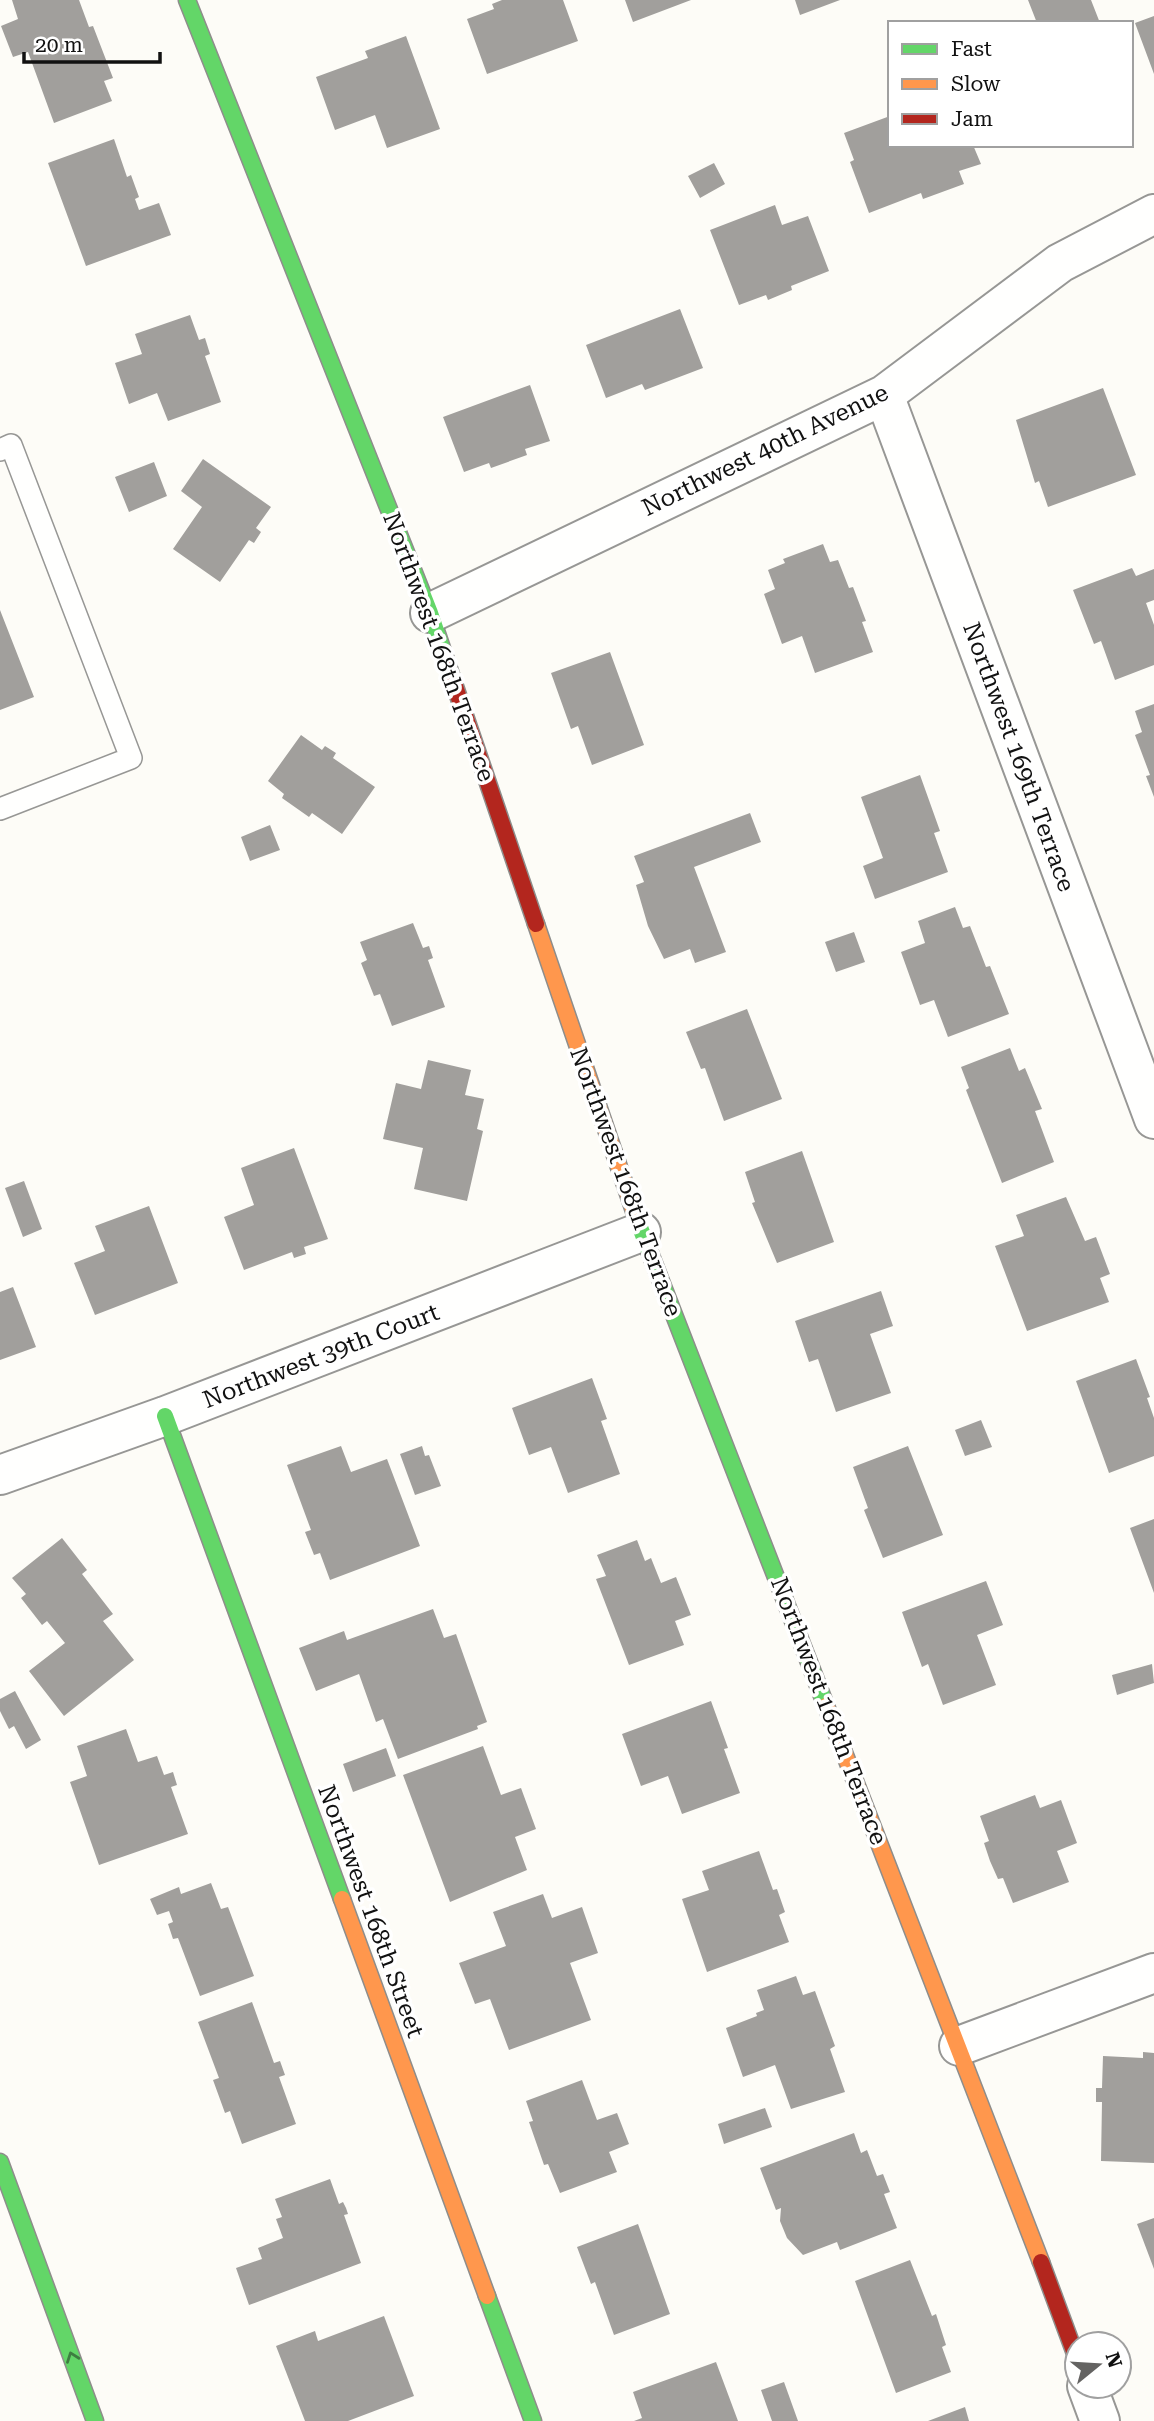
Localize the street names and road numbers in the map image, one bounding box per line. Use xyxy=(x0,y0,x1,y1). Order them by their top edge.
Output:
street label: Northwest 40th Avenue xyxy=(637,378,893,522)
street label: Northwest 168th Terrace xyxy=(377,509,501,785)
street label: Northwest 169th Terrace xyxy=(957,619,1081,895)
street label: Northwest 168th Terrace xyxy=(564,1044,688,1320)
street label: Northwest 39th Court xyxy=(199,1298,443,1414)
street label: Northwest 168th Terrace xyxy=(765,1573,893,1849)
street label: Northwest 168th Street xyxy=(312,1781,430,2041)

